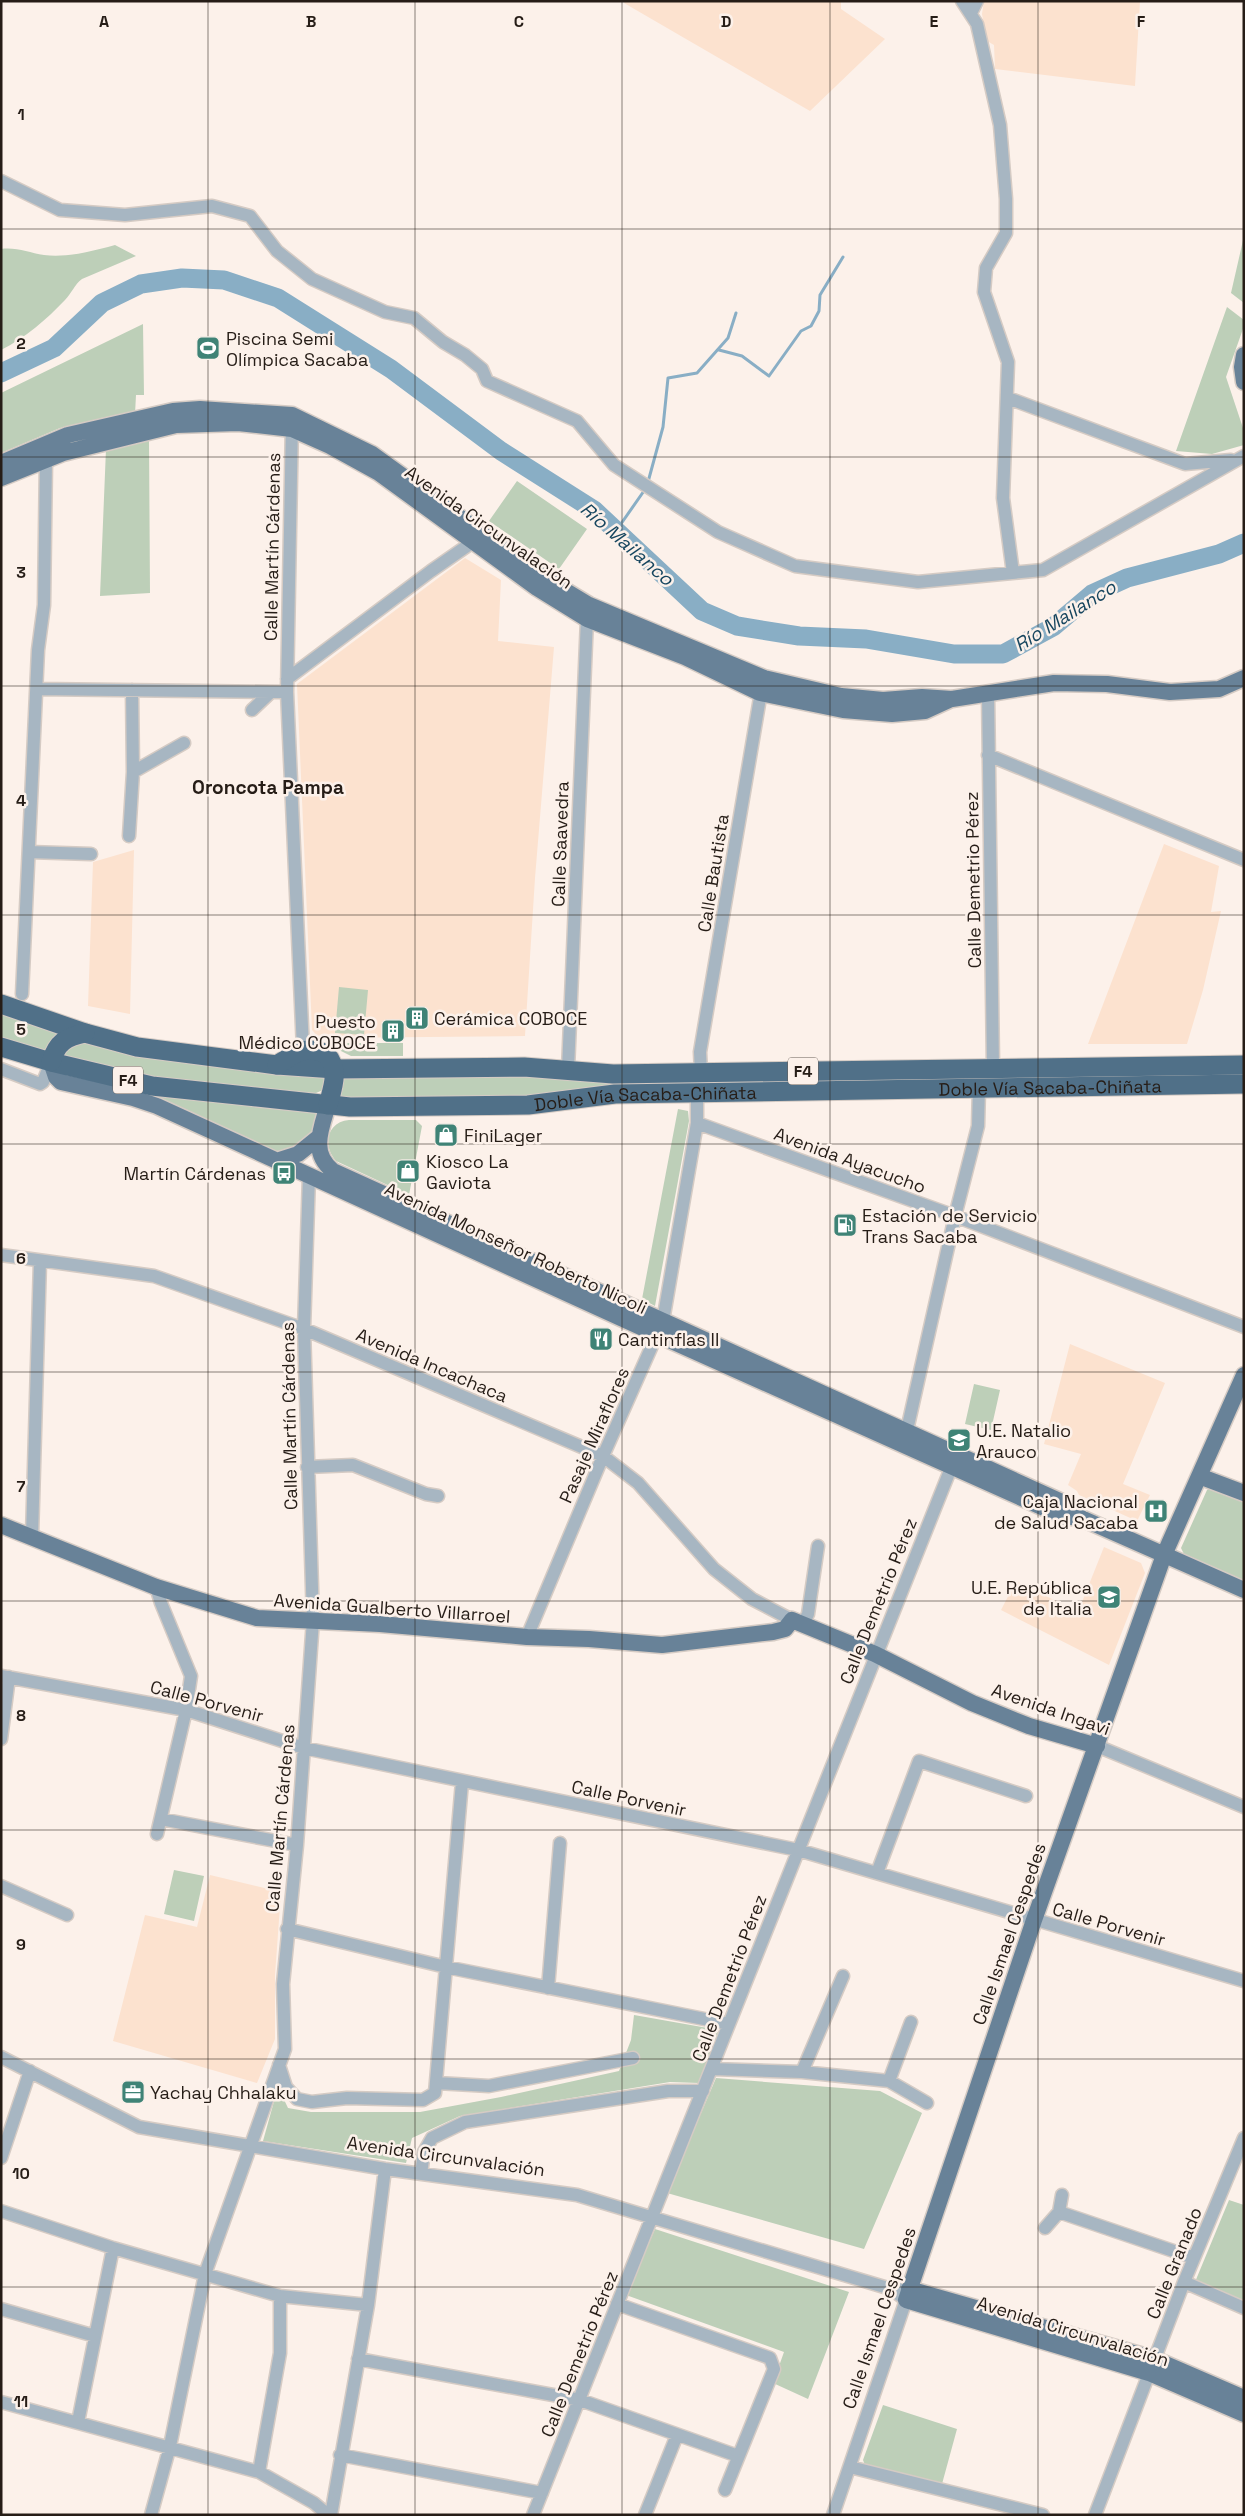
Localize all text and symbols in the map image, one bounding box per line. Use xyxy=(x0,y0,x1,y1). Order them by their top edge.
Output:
text: A xyxy=(99,11,109,32)
text: B xyxy=(306,11,316,32)
text: C xyxy=(514,11,524,32)
text: D xyxy=(721,11,731,32)
text: E xyxy=(930,11,939,32)
text: F xyxy=(1137,11,1146,32)
text: 1 xyxy=(17,104,25,125)
place label: Piscina Semi Olímpica Sacaba xyxy=(226,327,368,371)
text: 2 xyxy=(16,333,26,354)
sports icon: Piscina Semi Olímpica Sacaba xyxy=(195,335,221,361)
street label: Calle Martín Cárdenas xyxy=(259,453,285,641)
street label: Avenida Circunvalación xyxy=(401,460,577,594)
water label: Río Mailanco xyxy=(575,497,680,592)
text: 3 xyxy=(16,562,26,583)
water label: Río Mailanco xyxy=(1009,574,1122,657)
district label: Oroncota Pampa xyxy=(192,775,344,800)
street label: Calle Saavedra xyxy=(546,781,574,907)
text: 4 xyxy=(16,790,26,811)
street label: Calle Demetrio Pérez xyxy=(960,791,986,969)
street label: Calle Bautista xyxy=(692,812,734,934)
building icon: Cerámica COBOCE xyxy=(404,1005,430,1031)
place label: Cerámica COBOCE xyxy=(434,1007,587,1030)
place label: Puesto Médico COBOCE xyxy=(238,1010,376,1054)
building icon: Puesto Médico COBOCE xyxy=(380,1018,406,1044)
text: 5 xyxy=(16,1019,26,1040)
road number: F4 xyxy=(788,1058,818,1084)
road number: F4 xyxy=(113,1066,143,1094)
street label: Doble Vía Sacaba-Chiñata xyxy=(938,1074,1162,1100)
street label: Doble Vía Sacaba-Chiñata xyxy=(533,1080,757,1116)
shop icon: FiniLager xyxy=(433,1122,459,1148)
street label: Avenida Ayacucho xyxy=(771,1122,929,1198)
place label: FiniLager xyxy=(464,1124,543,1147)
place label: Kiosco La Gaviota xyxy=(426,1150,509,1194)
shop icon: Kiosco La Gaviota xyxy=(395,1158,421,1184)
bus stop icon: Martín Cárdenas xyxy=(271,1160,297,1186)
place label: Martín Cárdenas xyxy=(124,1162,266,1185)
street label: Avenida Monseñor Roberto Nicoli xyxy=(381,1177,651,1319)
place label: Estación de Servicio Trans Sacaba xyxy=(862,1204,1037,1248)
fuel station icon: Estación de Servicio Trans Sacaba xyxy=(832,1212,858,1238)
text: 6 xyxy=(16,1248,26,1269)
street label: Calle Martín Cárdenas xyxy=(276,1322,302,1510)
street label: Avenida Incachaca xyxy=(353,1323,511,1407)
restaurant icon: Cantinflas II xyxy=(588,1326,614,1352)
place label: Cantinflas II xyxy=(618,1328,719,1351)
street label: Pasaje Miraflores xyxy=(554,1363,634,1507)
place label: U.E. Natalio Arauco xyxy=(976,1419,1071,1463)
school or university icon: U.E. Natalio Arauco xyxy=(946,1427,972,1453)
text: 7 xyxy=(17,1476,26,1497)
place label: Caja Nacional de Salud Sacaba xyxy=(994,1490,1138,1534)
hospital icon: Caja Nacional de Salud Sacaba xyxy=(1143,1498,1169,1524)
street label: Calle Demetrio Pérez xyxy=(834,1515,922,1687)
place label: U.E. República de Italia xyxy=(971,1576,1092,1620)
school or university icon: U.E. República de Italia xyxy=(1096,1584,1122,1610)
street label: Avenida Gualberto Villarroel xyxy=(273,1588,511,1628)
street label: Calle Porvenir xyxy=(148,1675,267,1727)
street label: Avenida Ingavi xyxy=(989,1678,1113,1740)
text: 8 xyxy=(16,1705,26,1726)
street label: Calle Martín Cárdenas xyxy=(260,1723,300,1913)
street label: Calle Porvenir xyxy=(570,1775,689,1821)
street label: Calle Ismael Cespedes xyxy=(967,1840,1051,2028)
street label: Calle Demetrio Pérez xyxy=(687,1891,771,2065)
street label: Calle Porvenir xyxy=(1050,1897,1168,1951)
text: 9 xyxy=(16,1934,26,1955)
office icon: Yachay Chhalaku xyxy=(120,2079,146,2105)
place label: Yachay Chhalaku xyxy=(150,2081,297,2104)
street label: Avenida Circunvalación xyxy=(346,2131,546,2181)
text: 10 xyxy=(12,2163,30,2184)
street label: Calle Granado xyxy=(1141,2204,1207,2322)
street label: Calle Ismael Cespedes xyxy=(837,2224,921,2412)
street label: Calle Demetrio Pérez xyxy=(535,2268,623,2440)
street label: Avenida Circunvalación xyxy=(974,2291,1172,2371)
text: 11 xyxy=(14,2391,28,2412)

